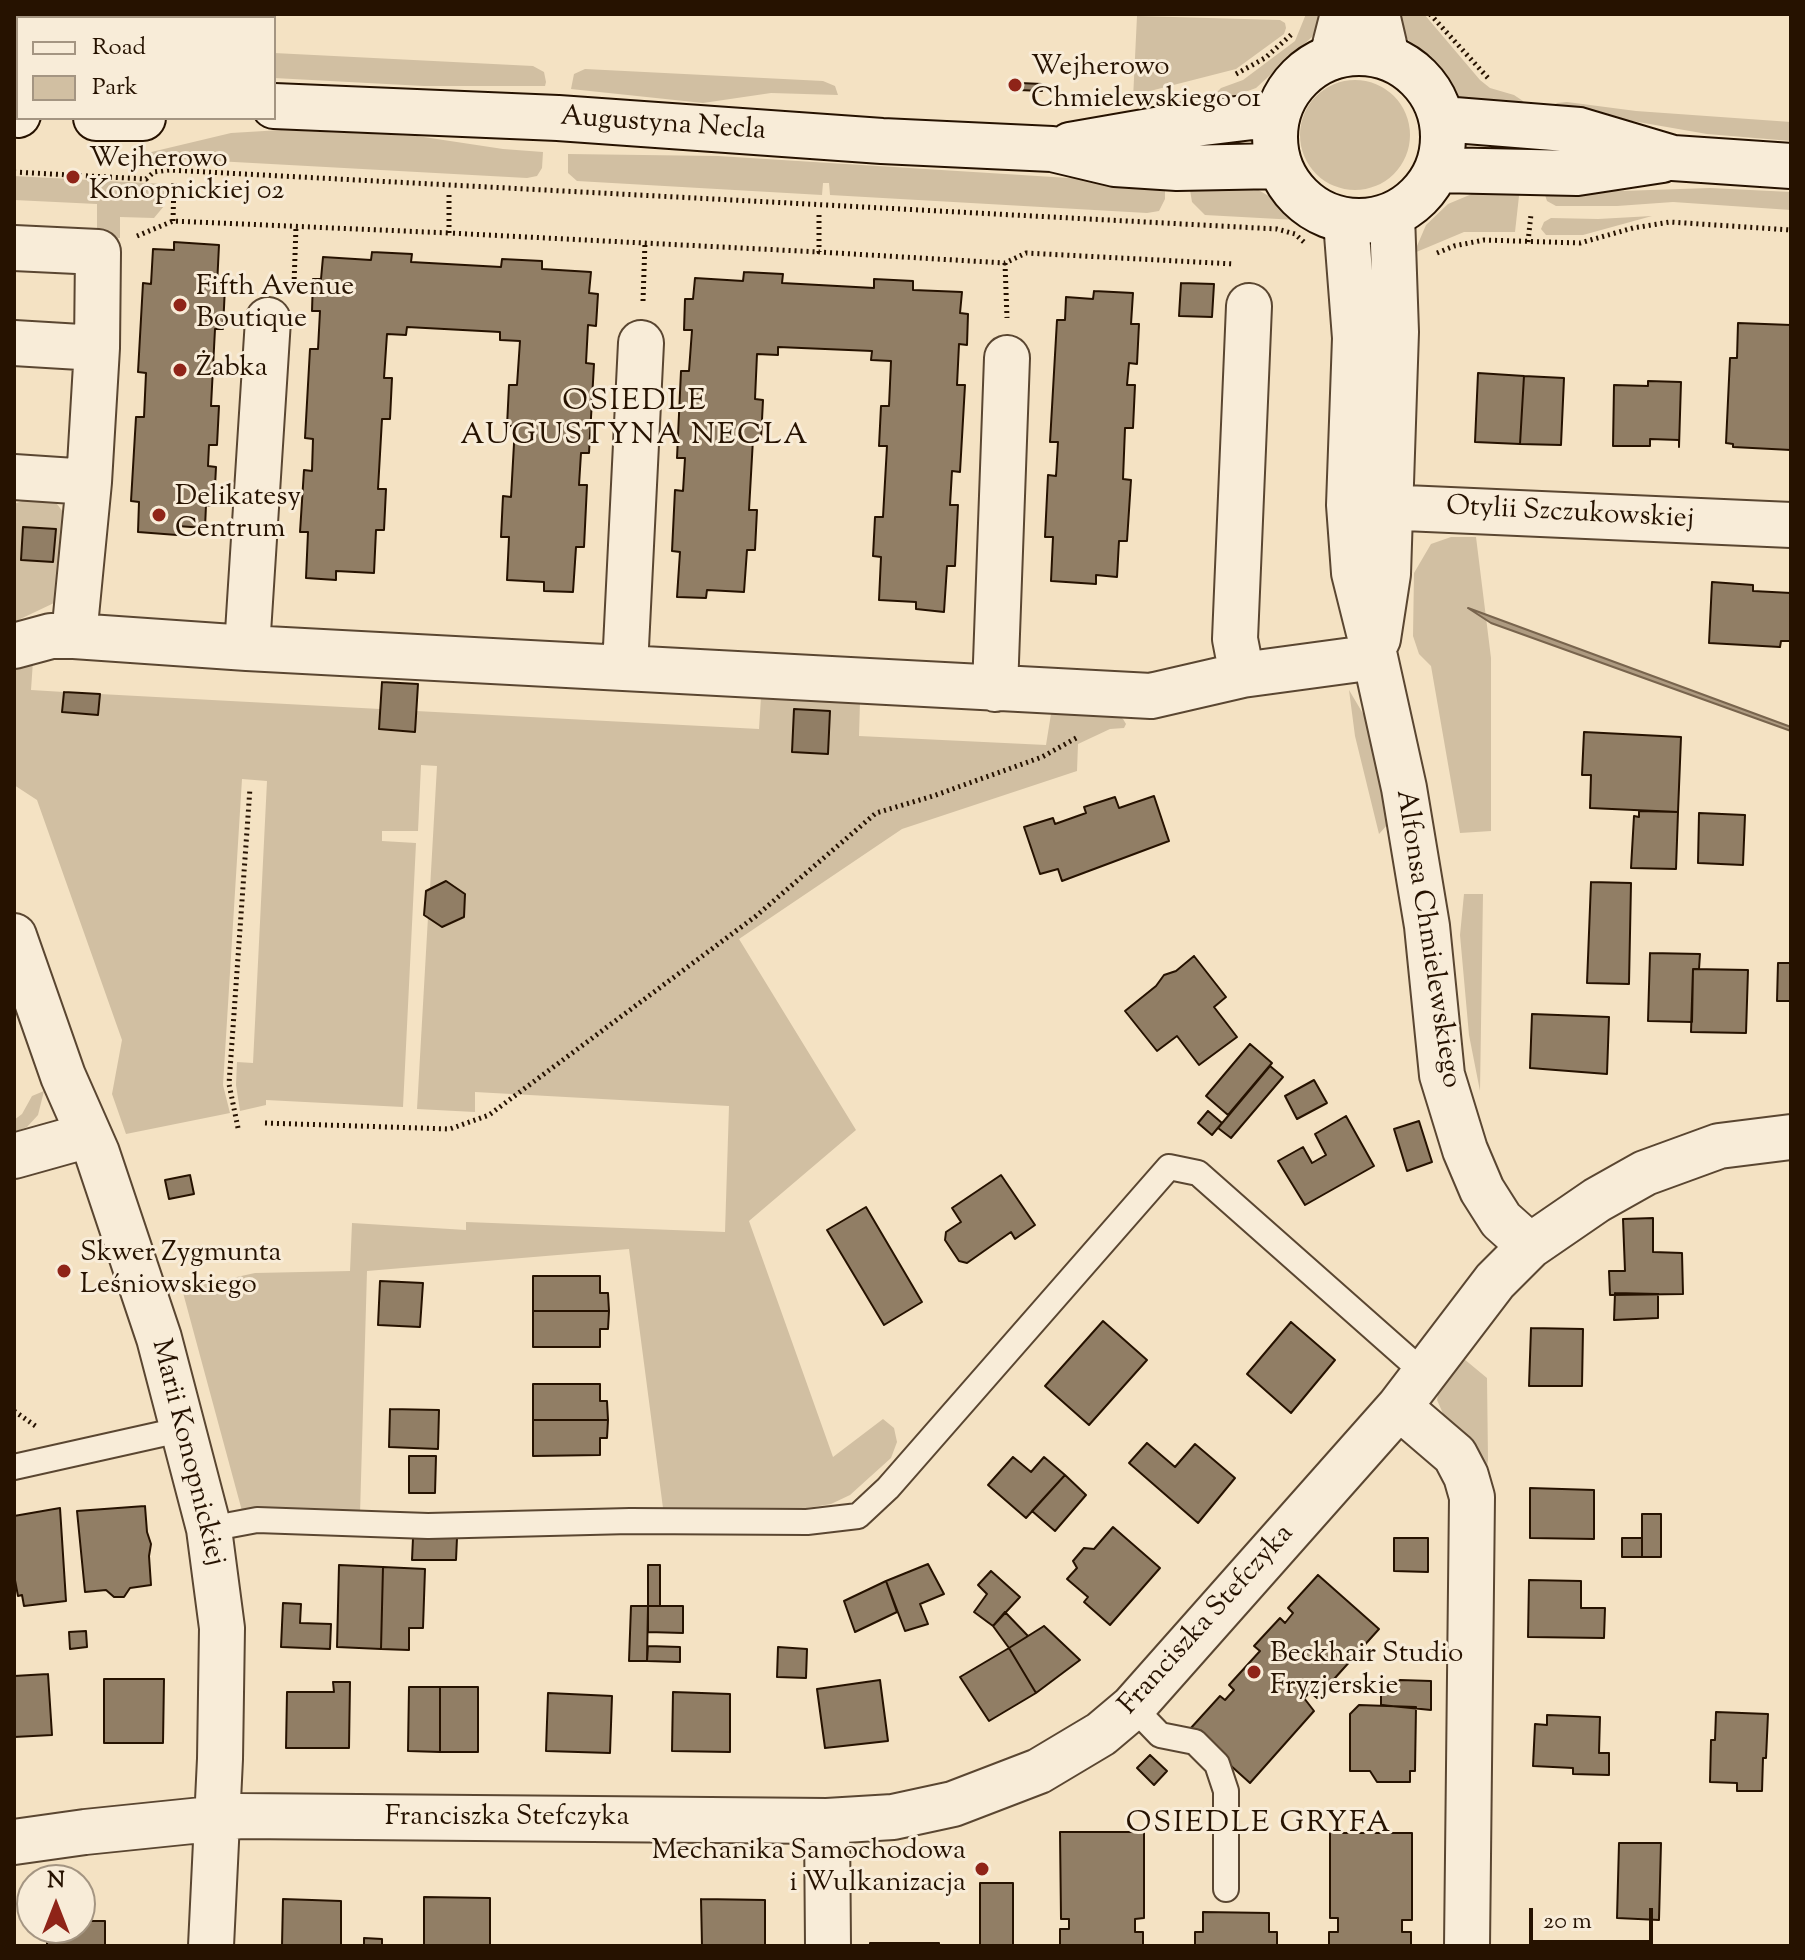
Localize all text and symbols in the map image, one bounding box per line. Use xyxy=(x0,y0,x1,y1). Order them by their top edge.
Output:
legend xyxy=(16,16,276,120)
text: Road xyxy=(92,31,146,65)
place label: Wejherowo Chmielewskiego 01 xyxy=(1031,52,1261,118)
text: Park xyxy=(92,71,138,105)
marker: Wejherowo Chmielewskiego 01 xyxy=(1006,76,1024,94)
street label: Augustyna Necla xyxy=(559,102,767,150)
place label: Wejherowo Konopnickiej 02 xyxy=(89,144,284,210)
marker: Wejherowo Konopnickiej 02 xyxy=(64,168,82,186)
place label: Fifth Avenue Boutique xyxy=(196,272,354,338)
marker: Fifth Avenue Boutique xyxy=(171,296,189,314)
place label: Żabka xyxy=(196,353,268,387)
marker: Żabka xyxy=(171,361,189,379)
district label: OSIEDLE AUGUSTYNA NECLA xyxy=(460,386,810,456)
place label: Delikatesy Centrum xyxy=(175,482,301,548)
street label: Otylii Szczukowskiej xyxy=(1445,492,1695,538)
marker: Delikatesy Centrum xyxy=(150,506,168,524)
street label: Alfonsa Chmielewskiego xyxy=(1386,788,1466,1090)
place label: Skwer Zygmunta Leśniowskiego xyxy=(80,1238,281,1304)
marker: Skwer Zygmunta Leśniowskiego xyxy=(55,1262,73,1280)
street label: Marii Konopnickiej xyxy=(142,1336,230,1570)
street label: Franciszka Stefczyka xyxy=(1114,1519,1302,1723)
place label: Beckhair Studio Fryzjerskie xyxy=(1270,1639,1463,1705)
marker: Beckhair Studio Fryzjerskie xyxy=(1245,1663,1263,1681)
street label: Franciszka Stefczyka xyxy=(385,1802,629,1836)
district label: OSIEDLE GRYFA xyxy=(1126,1808,1392,1844)
place label: Mechanika Samochodowa i Wulkanizacja xyxy=(651,1836,966,1902)
marker: Mechanika Samochodowa i Wulkanizacja xyxy=(973,1860,991,1878)
north arrow xyxy=(16,1864,96,1944)
text: N xyxy=(47,1866,65,1898)
scale bar xyxy=(1533,1892,1657,1942)
text: 20 m xyxy=(1543,1905,1592,1939)

